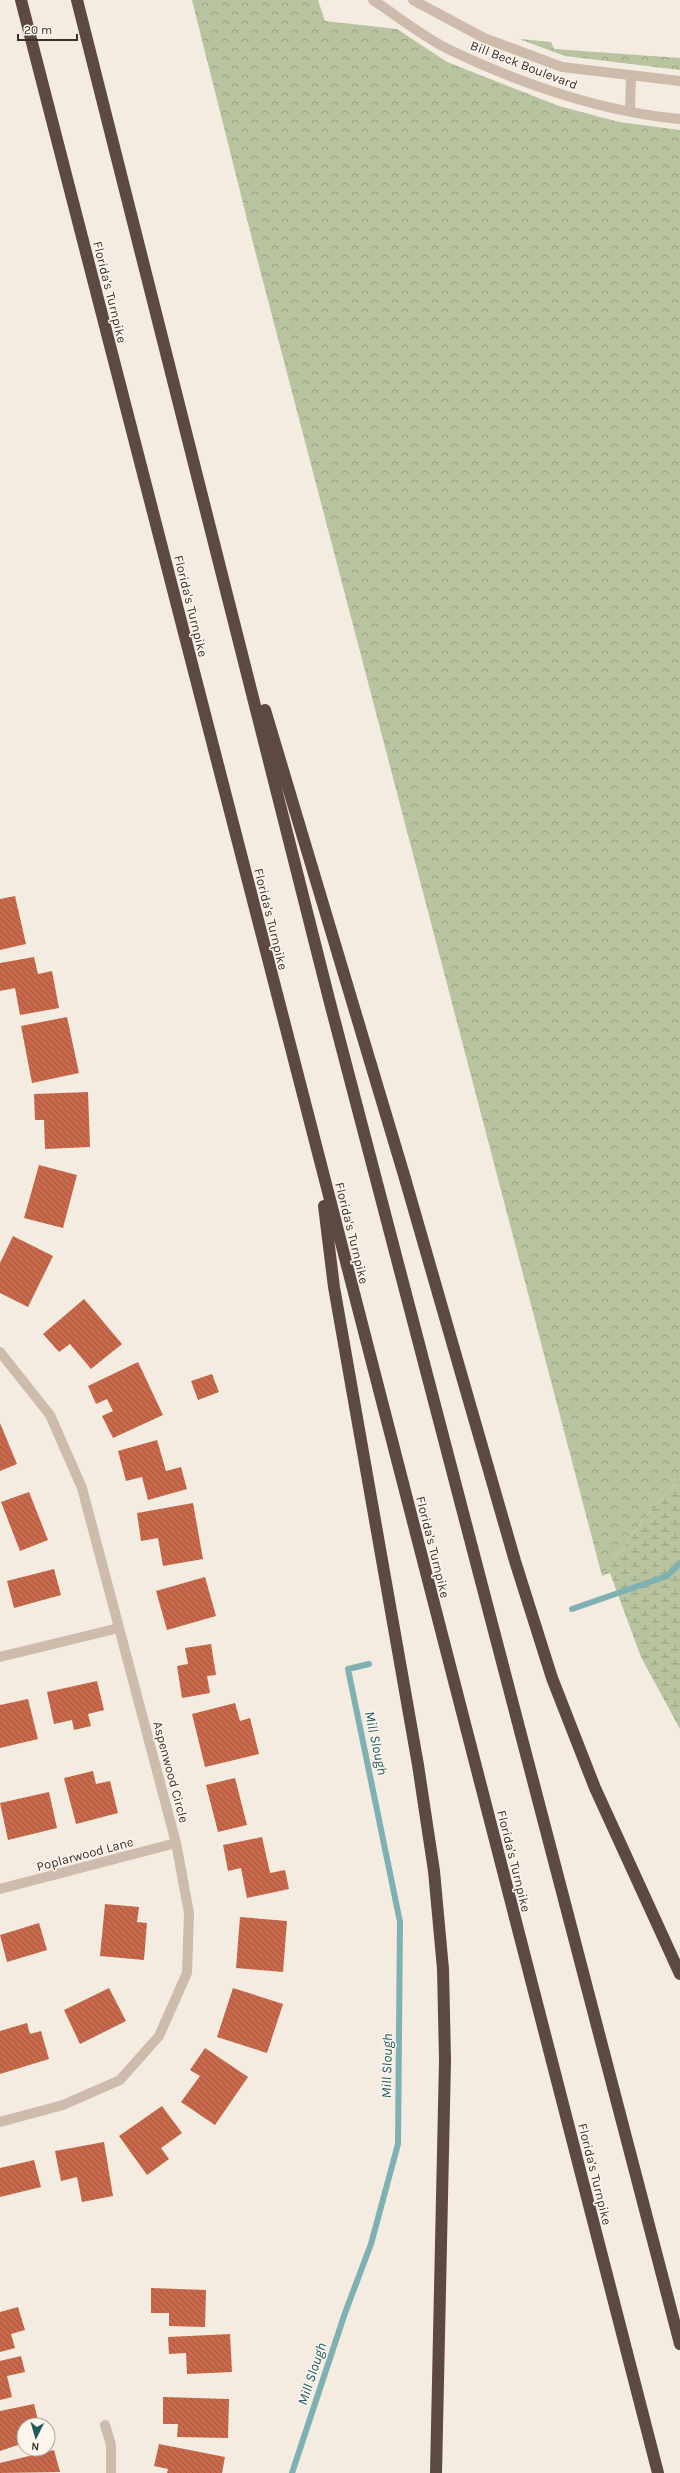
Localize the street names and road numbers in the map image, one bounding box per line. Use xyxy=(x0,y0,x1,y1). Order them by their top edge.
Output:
street label: Bill Beck Boulevard xyxy=(468,38,580,92)
street label: Florida's Turnpike xyxy=(90,240,130,345)
street label: Florida's Turnpike xyxy=(171,554,211,659)
street label: Florida's Turnpike xyxy=(251,867,291,972)
street label: Florida's Turnpike xyxy=(332,1181,372,1286)
street label: Florida's Turnpike xyxy=(413,1495,453,1600)
street label: Aspenwood Circle xyxy=(150,1720,192,1825)
street label: Florida's Turnpike xyxy=(494,1809,534,1914)
street label: Poplarwood Lane xyxy=(35,1834,135,1874)
street label: Florida's Turnpike xyxy=(575,2122,615,2227)

